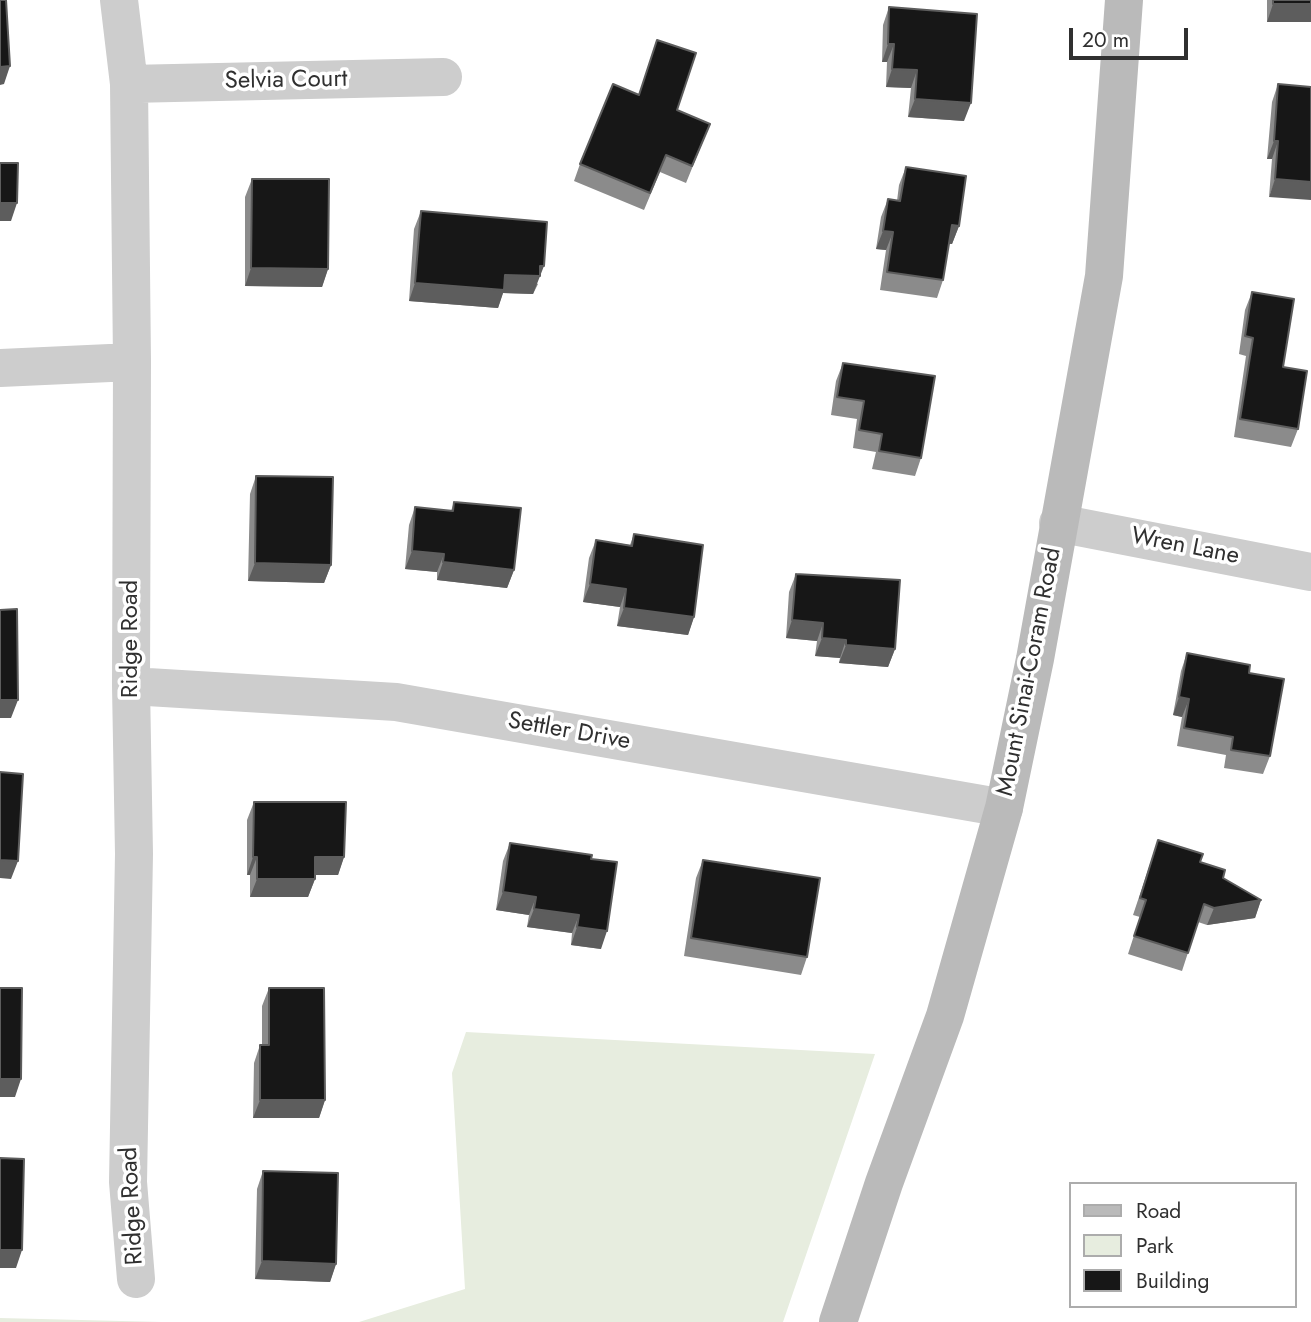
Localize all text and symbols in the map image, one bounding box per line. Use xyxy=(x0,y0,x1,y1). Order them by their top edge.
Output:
scale bar xyxy=(1073,14,1192,58)
text: 20 m xyxy=(1082,25,1129,55)
street label: Selvia Court xyxy=(224,66,348,96)
street label: Wren Lane xyxy=(1129,522,1241,572)
street label: Mount Sinai-Coram Road xyxy=(992,545,1068,799)
street label: Ridge Road xyxy=(117,580,145,698)
street label: Settler Drive xyxy=(506,707,632,757)
street label: Ridge Road xyxy=(116,1146,150,1266)
legend xyxy=(1070,1182,1297,1308)
text: Road xyxy=(1136,1196,1181,1226)
text: Park xyxy=(1136,1231,1173,1261)
text: Building xyxy=(1136,1266,1209,1296)

